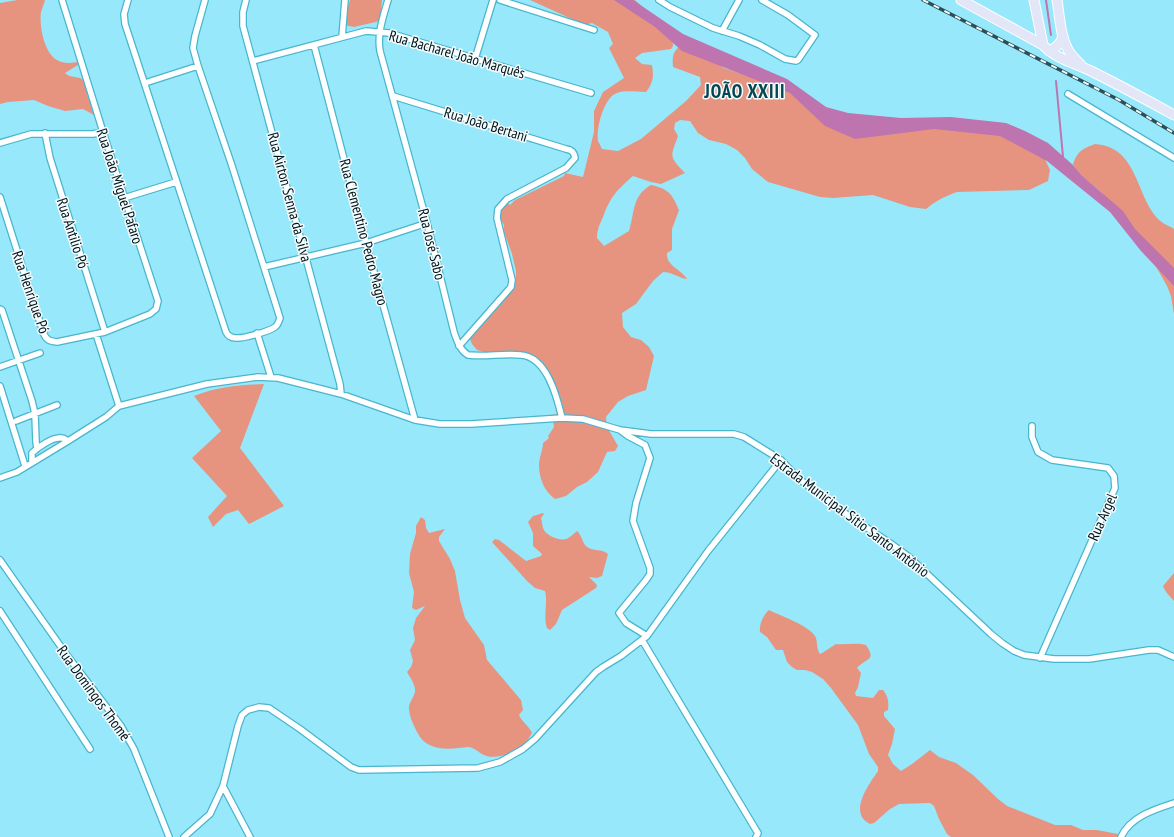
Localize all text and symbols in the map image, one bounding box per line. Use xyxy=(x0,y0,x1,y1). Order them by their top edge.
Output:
street label: Rua Bacharel João Marquês xyxy=(387,25,527,83)
district label: JOÃO XXIII xyxy=(703,79,786,103)
street label: Rua João Bertani xyxy=(442,102,530,146)
street label: Rua João Miguel Pafaro xyxy=(92,126,148,246)
street label: Rua Airton Senna da Silva xyxy=(264,130,316,264)
street label: Rua Clementino Pedro Magro xyxy=(335,157,393,307)
street label: Rua Antilio Pó xyxy=(53,195,93,271)
street label: Rua José Sabo xyxy=(414,206,450,282)
street label: Rua Henrique Pó xyxy=(8,248,54,336)
street label: Estrada Municipal Sítio Santo Antônio xyxy=(767,449,933,581)
street label: Rua Argel xyxy=(1083,490,1121,544)
street label: Rua Domingos Thomé xyxy=(53,642,135,744)

